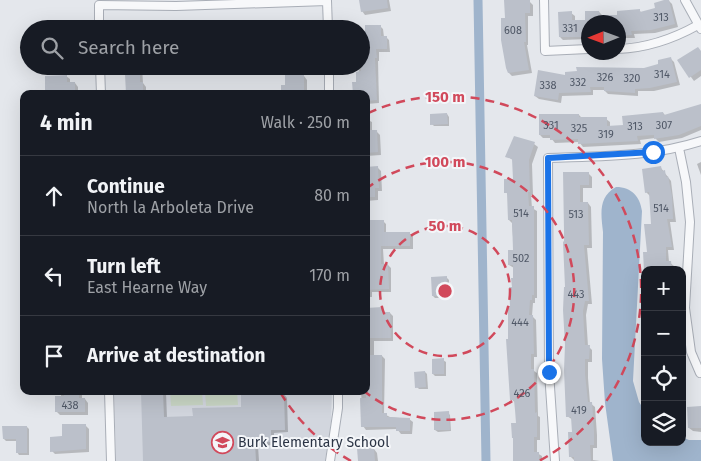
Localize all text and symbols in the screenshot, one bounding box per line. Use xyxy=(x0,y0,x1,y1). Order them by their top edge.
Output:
house number: 313 xyxy=(653,11,669,24)
north arrow xyxy=(581,15,626,60)
search box xyxy=(20,20,370,75)
house number: 331 xyxy=(562,22,578,35)
house number: 608 xyxy=(504,24,522,37)
icon: search xyxy=(38,34,66,62)
text: Search here xyxy=(78,36,179,59)
house number: 314 xyxy=(654,68,670,81)
house number: 326 xyxy=(597,71,613,84)
house number: 320 xyxy=(624,72,640,85)
house number: 332 xyxy=(570,76,586,89)
house number: 338 xyxy=(539,79,557,92)
text: 150 m xyxy=(425,88,465,106)
text: 4 min xyxy=(40,110,93,136)
text: Walk · 250 m xyxy=(261,113,350,132)
house number: 331 xyxy=(543,119,559,132)
house number: 307 xyxy=(656,119,672,132)
house number: 313 xyxy=(627,120,643,133)
house number: 325 xyxy=(571,122,588,135)
house number: 319 xyxy=(598,128,614,141)
route start xyxy=(642,141,665,164)
text: 100 m xyxy=(425,153,465,171)
text: Continue xyxy=(87,175,165,198)
icon: ahead xyxy=(40,182,68,210)
text: 80 m xyxy=(314,186,350,205)
text: North la Arboleta Drive xyxy=(87,198,254,217)
house number: 514 xyxy=(653,202,669,215)
house number: 514 xyxy=(513,207,529,220)
house number: 513 xyxy=(568,208,584,221)
text: 50 m xyxy=(428,217,462,235)
house number: 502 xyxy=(513,252,529,265)
text: Turn left xyxy=(87,255,161,278)
icon: left xyxy=(40,262,68,290)
text: 170 m xyxy=(309,266,350,285)
map controls xyxy=(641,266,686,446)
button: + xyxy=(641,266,686,311)
text: East Hearne Way xyxy=(87,278,207,297)
centre of rings xyxy=(436,282,454,300)
house number: 443 xyxy=(567,288,585,301)
button: − xyxy=(641,311,686,356)
house number: 444 xyxy=(511,316,529,329)
icon: arrive xyxy=(40,342,68,370)
text: Arrive at destination xyxy=(87,344,266,367)
button: locate xyxy=(641,356,686,401)
route end xyxy=(538,361,561,384)
house number: 426 xyxy=(514,387,531,400)
house number: 438 xyxy=(61,399,79,412)
button: layers xyxy=(641,401,686,446)
house number: 419 xyxy=(571,404,587,417)
school or university icon: Burk Elementary School xyxy=(210,430,234,454)
place label: Burk Elementary School xyxy=(238,434,389,451)

